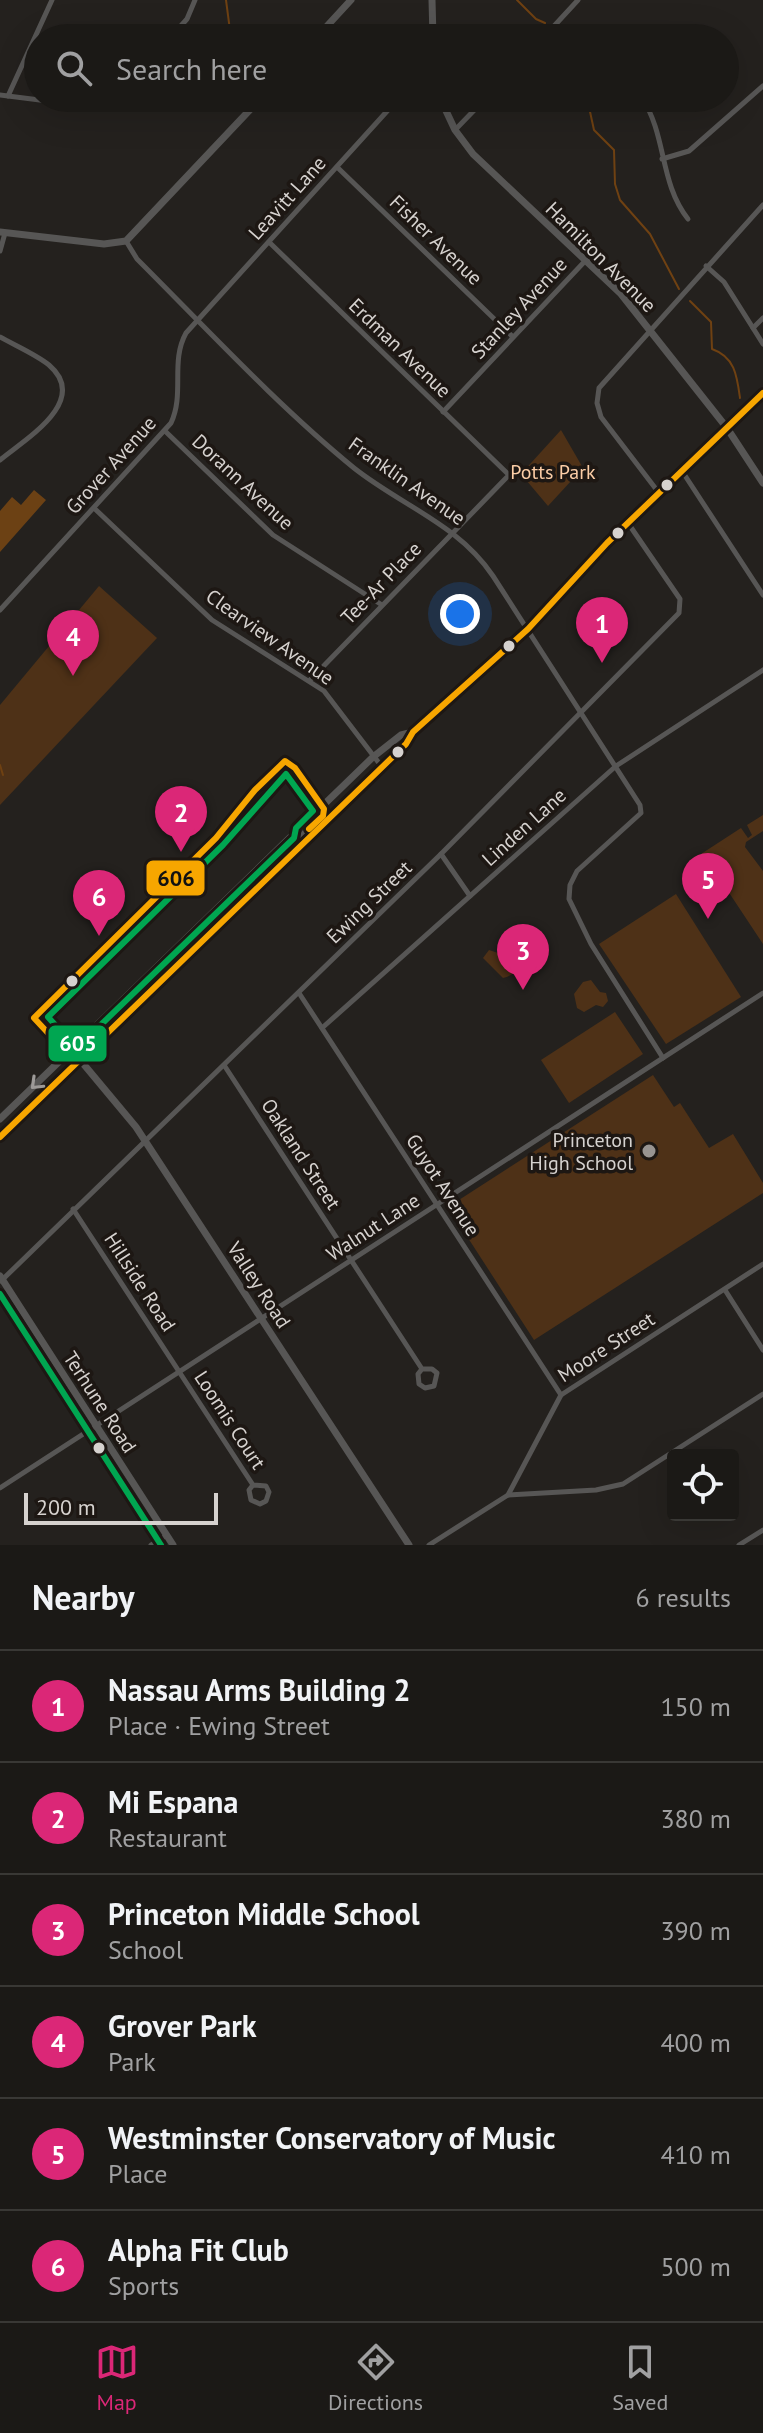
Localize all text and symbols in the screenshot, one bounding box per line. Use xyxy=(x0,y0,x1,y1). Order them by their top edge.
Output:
search box xyxy=(24,24,739,112)
icon: search xyxy=(52,46,96,90)
text: Search here xyxy=(116,49,267,88)
street label: Leavitt Lane xyxy=(243,151,331,245)
street label: Fisher Avenue xyxy=(384,189,488,291)
street label: Hamilton Avenue xyxy=(540,196,662,318)
street label: Stanley Avenue xyxy=(465,252,573,364)
street label: Erdman Avenue xyxy=(343,293,457,403)
street label: Grover Avenue xyxy=(60,411,162,519)
street label: Dorann Avenue xyxy=(187,428,299,536)
street label: Franklin Avenue xyxy=(343,431,471,531)
park label: Potts Park xyxy=(510,459,596,485)
unlabelled marker xyxy=(659,477,675,493)
unlabelled marker xyxy=(610,525,626,541)
street label: Tee-Ar Place xyxy=(335,536,427,630)
street label: Clearview Avenue xyxy=(201,583,339,691)
your location xyxy=(440,594,480,634)
pin: 1 xyxy=(576,597,628,663)
pin: 4 xyxy=(47,610,99,676)
unlabelled marker xyxy=(501,638,517,654)
unlabelled marker xyxy=(390,744,406,760)
street label: Linden Lane xyxy=(476,782,572,872)
pin: 2 xyxy=(155,786,207,852)
pin: 5 xyxy=(682,853,734,919)
street label: Ewing Street xyxy=(321,855,417,949)
line badge: 606 xyxy=(145,859,206,897)
text: 606 xyxy=(157,864,195,892)
pin: 6 xyxy=(73,870,125,936)
pin: 3 xyxy=(497,924,549,990)
unlabelled marker xyxy=(64,973,80,989)
line badge: 605 xyxy=(47,1024,108,1063)
text: 605 xyxy=(59,1029,97,1057)
one-way arrow xyxy=(31,1075,45,1089)
street label: Oakland Street xyxy=(255,1094,347,1215)
place label: Princeton High School xyxy=(529,1127,633,1176)
street label: Guyot Avenue xyxy=(400,1129,486,1241)
marker: Princeton High School xyxy=(640,1142,658,1160)
street label: Walnut Lane xyxy=(321,1187,425,1267)
street label: Hillside Road xyxy=(98,1228,182,1336)
street label: Valley Road xyxy=(221,1236,297,1333)
street label: Moore Street xyxy=(553,1306,660,1388)
street label: Terhune Road xyxy=(58,1346,142,1458)
street label: Loomis Court xyxy=(188,1366,272,1474)
unlabelled marker xyxy=(91,1440,107,1456)
map controls xyxy=(667,1449,739,1521)
button: locate xyxy=(667,1449,739,1521)
scale bar xyxy=(24,1489,218,1525)
text: 200 m xyxy=(36,1493,96,1521)
text: Nearby xyxy=(32,1575,134,1619)
text: 6 results xyxy=(636,1581,731,1614)
text: Nassau Arms Building 2 xyxy=(108,1670,410,1709)
text: 1 xyxy=(51,1690,65,1723)
text: 150 m xyxy=(660,1690,731,1723)
text: Place · Ewing Street xyxy=(108,1709,330,1742)
text: Mi Espana xyxy=(108,1782,238,1821)
text: 2 xyxy=(51,1802,65,1835)
text: 380 m xyxy=(660,1802,731,1835)
text: Restaurant xyxy=(108,1821,227,1854)
text: Princeton Middle School xyxy=(108,1894,420,1933)
text: 3 xyxy=(51,1914,65,1947)
text: 390 m xyxy=(660,1914,731,1947)
text: School xyxy=(108,1933,183,1966)
text: Grover Park xyxy=(108,2006,256,2045)
text: 4 xyxy=(51,2026,65,2059)
text: 400 m xyxy=(660,2026,731,2059)
text: Park xyxy=(108,2045,156,2078)
text: Westminster Conservatory of Music xyxy=(108,2118,556,2157)
text: 5 xyxy=(51,2138,65,2171)
text: 410 m xyxy=(660,2138,731,2171)
text: Place xyxy=(108,2157,167,2190)
text: Alpha Fit Club xyxy=(108,2230,289,2269)
text: 6 xyxy=(51,2250,65,2283)
text: 500 m xyxy=(660,2250,731,2283)
text: Sports xyxy=(108,2269,179,2302)
tab: Map xyxy=(95,2340,139,2416)
tab: Directions xyxy=(328,2340,423,2416)
tab: Saved xyxy=(612,2340,668,2416)

